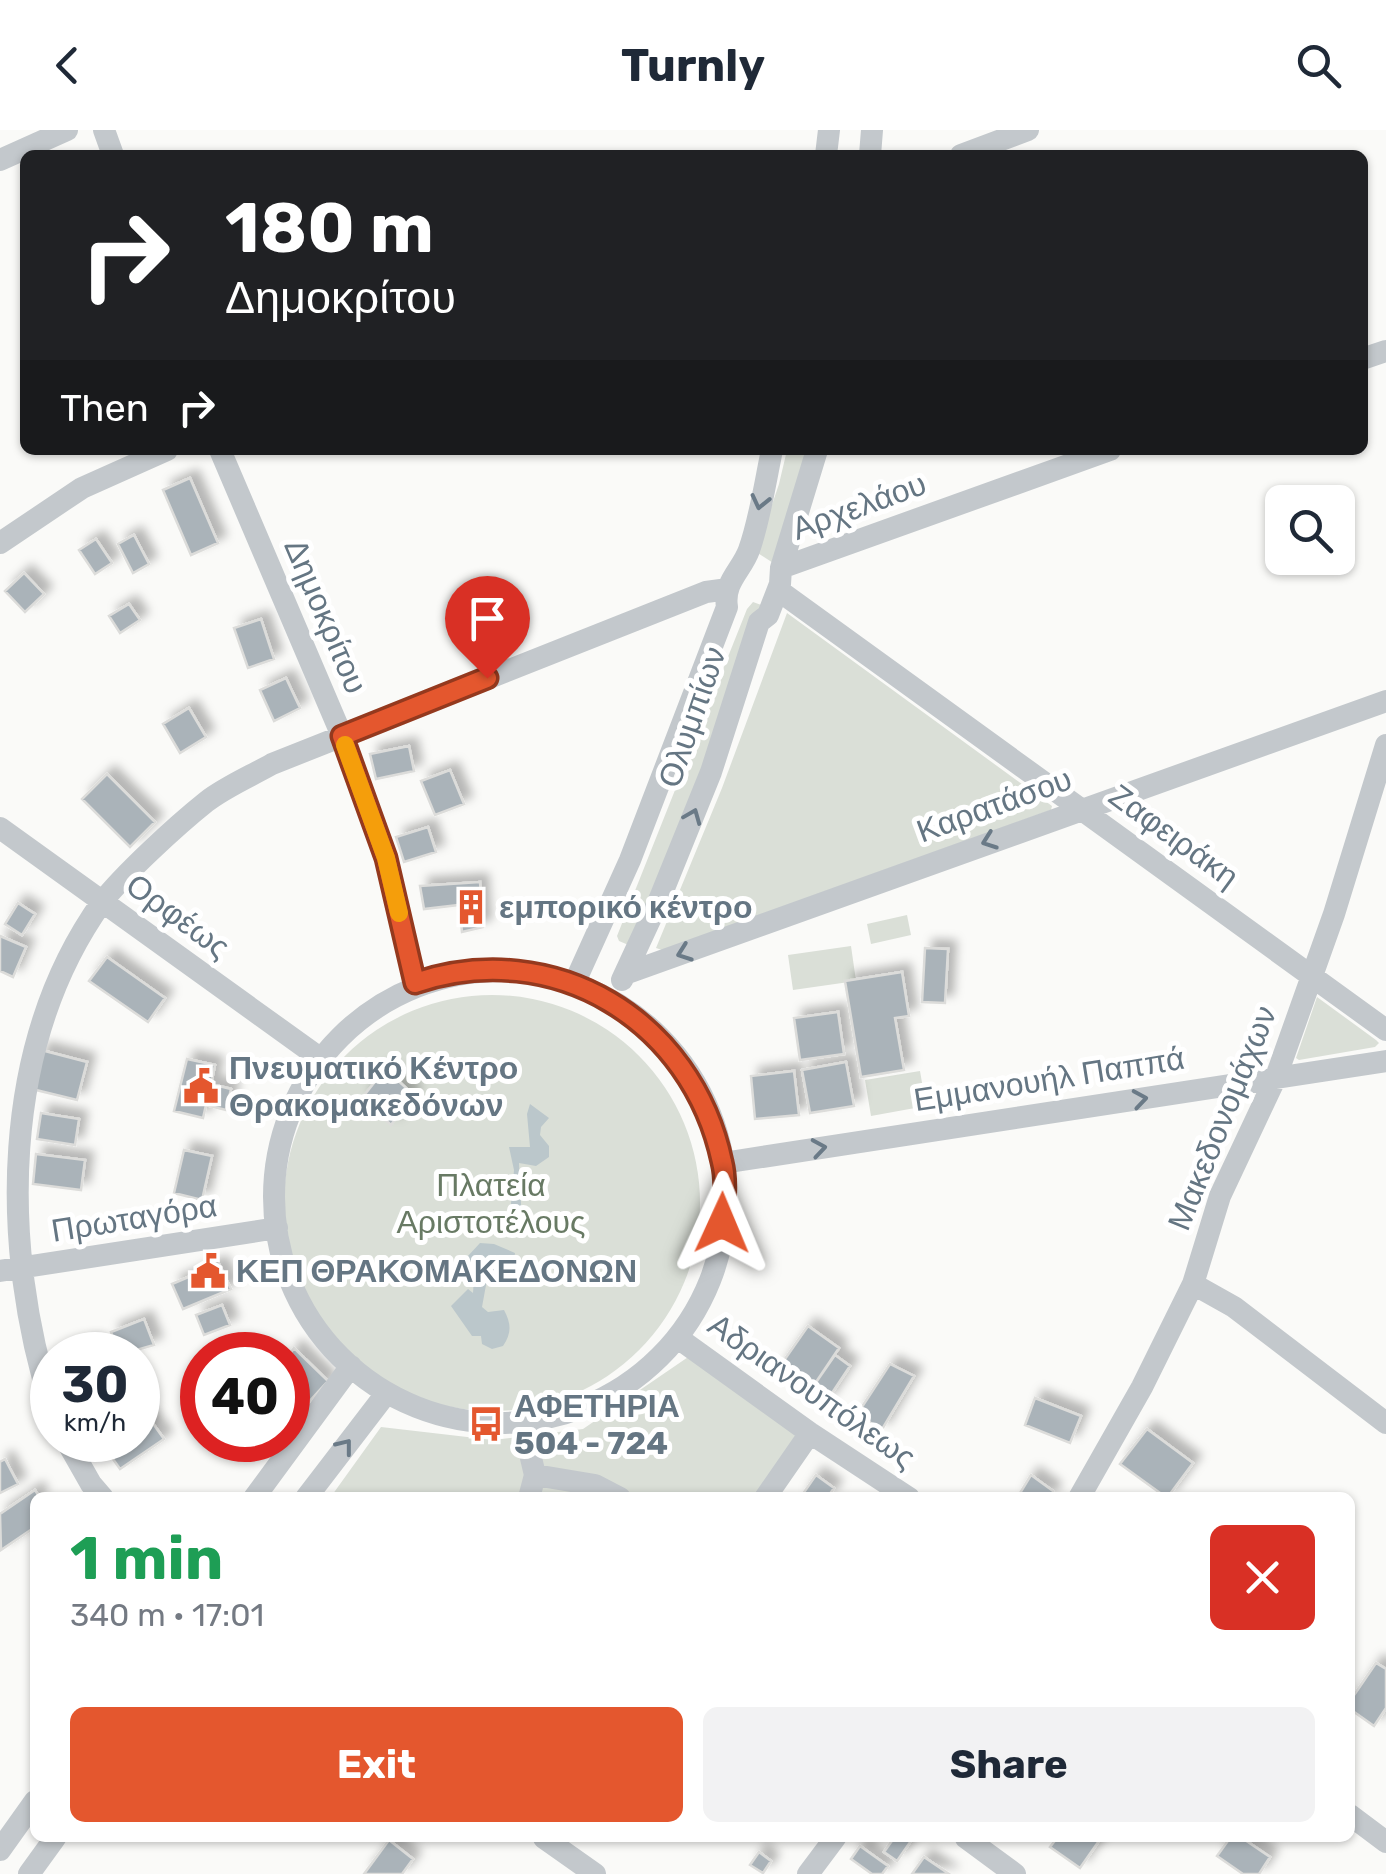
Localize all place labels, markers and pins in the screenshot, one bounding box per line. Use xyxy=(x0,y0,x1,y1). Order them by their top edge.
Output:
pin xyxy=(445,576,530,679)
building icon: εμπορικό κέντρο xyxy=(452,888,490,926)
place label: εμπορικό κέντρο xyxy=(499,888,752,926)
place label: Πνευματικό Κέντρο Θρακομακεδόνων xyxy=(229,1049,518,1124)
public building icon: Πνευματικό Κέντρο Θρακομακεδόνων xyxy=(182,1067,220,1105)
public building icon: ΚΕΠ ΘΡΑΚΟΜΑΚΕΔΟΝΩΝ xyxy=(189,1252,227,1290)
place label: ΚΕΠ ΘΡΑΚΟΜΑΚΕΔΟΝΩΝ xyxy=(236,1252,637,1290)
place label: ΑΦΕΤΗΡΙΑ 504 - 724 xyxy=(514,1387,680,1462)
bus stop icon: ΑΦΕΤΗΡΙΑ 504 - 724 xyxy=(467,1405,505,1443)

